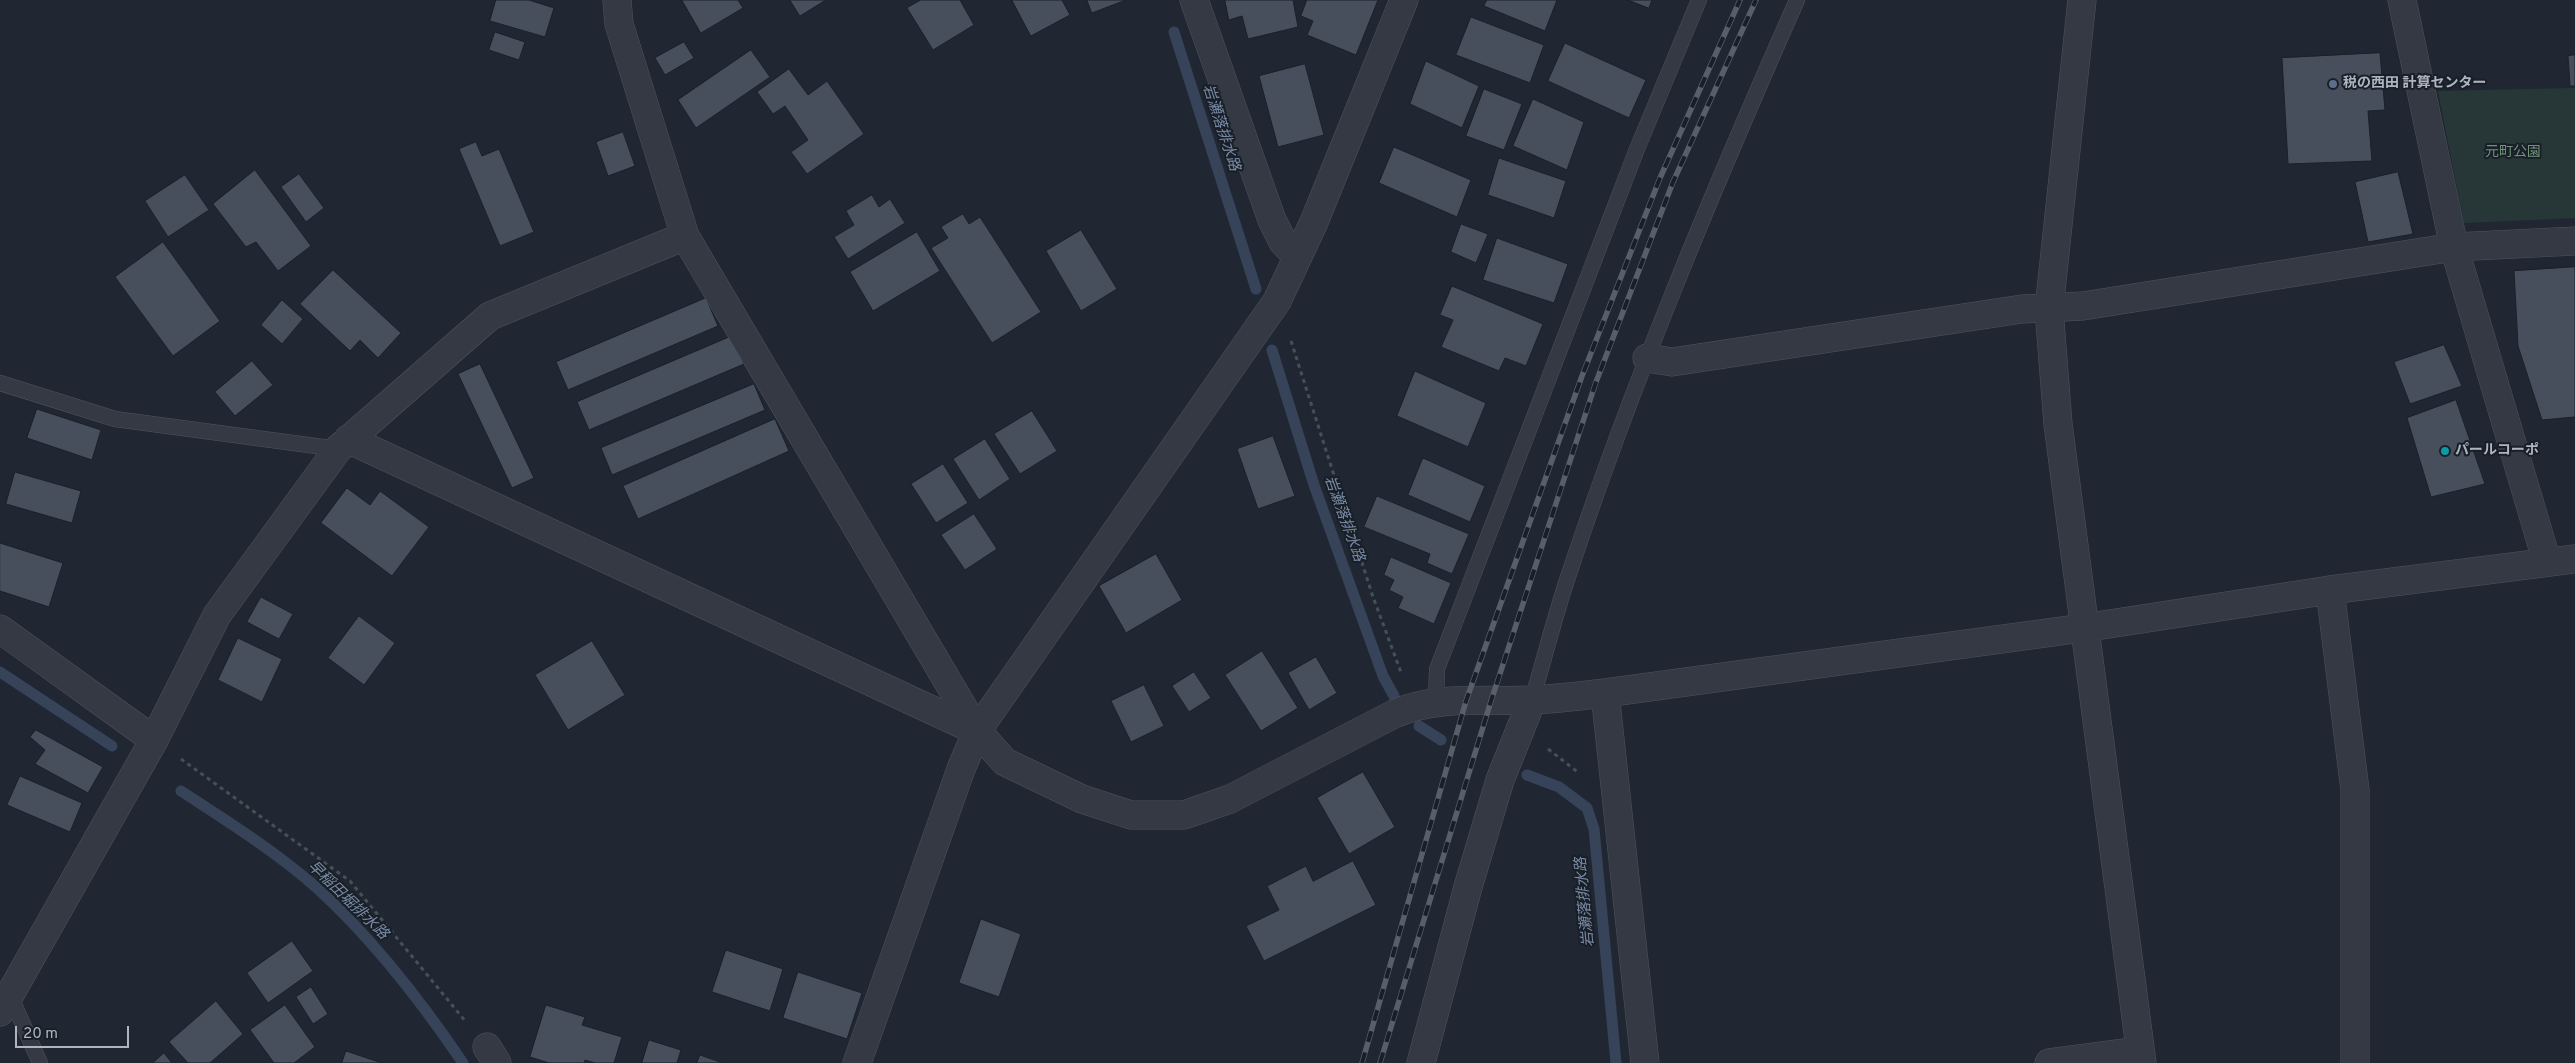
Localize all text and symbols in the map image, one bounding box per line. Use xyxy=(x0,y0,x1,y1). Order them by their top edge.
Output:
place label: 税の西田 計算センター xyxy=(2343,76,2486,92)
marker: 税の西田 計算センター xyxy=(2327,78,2339,90)
water label: 岩瀬落排水路 xyxy=(1198,82,1242,174)
park label: 元町公園 xyxy=(2485,145,2541,161)
place label: パールコーポ xyxy=(2455,443,2539,459)
marker: パールコーポ xyxy=(2439,445,2451,457)
water label: 岩瀬落排水路 xyxy=(1319,474,1367,564)
water label: 岩瀬落排水路 xyxy=(1573,856,1599,948)
water label: 早稲田堀排水路 xyxy=(303,858,391,944)
scale bar xyxy=(18,1016,131,1048)
text: 20 m xyxy=(23,1025,58,1044)

